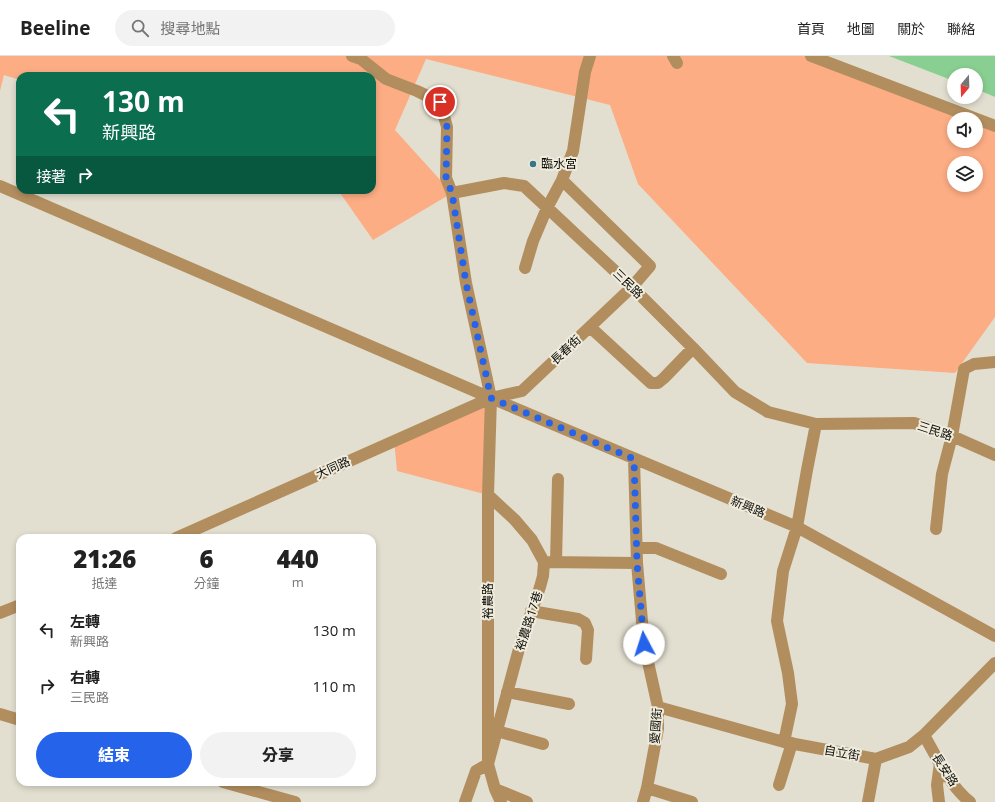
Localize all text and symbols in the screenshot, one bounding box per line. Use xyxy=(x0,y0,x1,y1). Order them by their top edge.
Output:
search box xyxy=(115,10,395,46)
text: Beeline xyxy=(20,15,91,41)
icon: search xyxy=(129,17,151,39)
text: 搜尋地點 xyxy=(161,18,221,38)
text: 首頁 xyxy=(797,19,825,38)
text: 地圖 xyxy=(847,19,875,38)
text: 關於 xyxy=(897,19,925,38)
text: 聯絡 xyxy=(947,19,975,38)
north arrow xyxy=(947,68,983,104)
map controls xyxy=(947,68,983,192)
text: 130 m xyxy=(102,82,185,120)
pin xyxy=(423,85,457,119)
icon: left xyxy=(36,88,88,140)
icon: arrive xyxy=(429,91,451,113)
button: sound xyxy=(947,112,983,148)
text: 新興路 xyxy=(102,120,156,144)
place label: 臨水宮 xyxy=(541,155,577,172)
button: layers xyxy=(947,156,983,192)
marker: 臨水宮 xyxy=(528,159,538,169)
icon: right xyxy=(74,164,96,186)
text: 接著 xyxy=(36,166,66,186)
street label: 三民路 xyxy=(609,265,647,302)
street label: 長春街 xyxy=(547,331,585,368)
street label: 三民路 xyxy=(915,417,955,444)
street label: 大同路 xyxy=(313,452,353,483)
street label: 新興路 xyxy=(728,492,768,521)
text: 21:26 xyxy=(73,542,136,575)
text: 6 xyxy=(199,542,214,575)
text: 440 xyxy=(277,542,319,575)
text: m xyxy=(292,573,304,591)
text: 抵達 xyxy=(92,574,118,592)
text: 分鐘 xyxy=(193,574,219,592)
street label: 裕農路 xyxy=(479,583,496,619)
street label: 裕農路17巷 xyxy=(511,589,546,653)
text: 左轉 xyxy=(70,611,100,631)
icon: left xyxy=(36,619,58,641)
text: 130 m xyxy=(312,620,356,640)
position arrow xyxy=(623,623,665,665)
text: 新興路 xyxy=(70,632,109,650)
text: 右轉 xyxy=(70,667,100,687)
icon: right xyxy=(36,675,58,697)
text: 110 m xyxy=(312,676,356,696)
text: 三民路 xyxy=(70,688,109,706)
street label: 愛國街 xyxy=(646,707,665,745)
button: 結束 xyxy=(36,732,192,778)
button: 分享 xyxy=(200,732,356,778)
street label: 自立街 xyxy=(823,741,861,764)
street label: 長安路 xyxy=(928,750,962,789)

